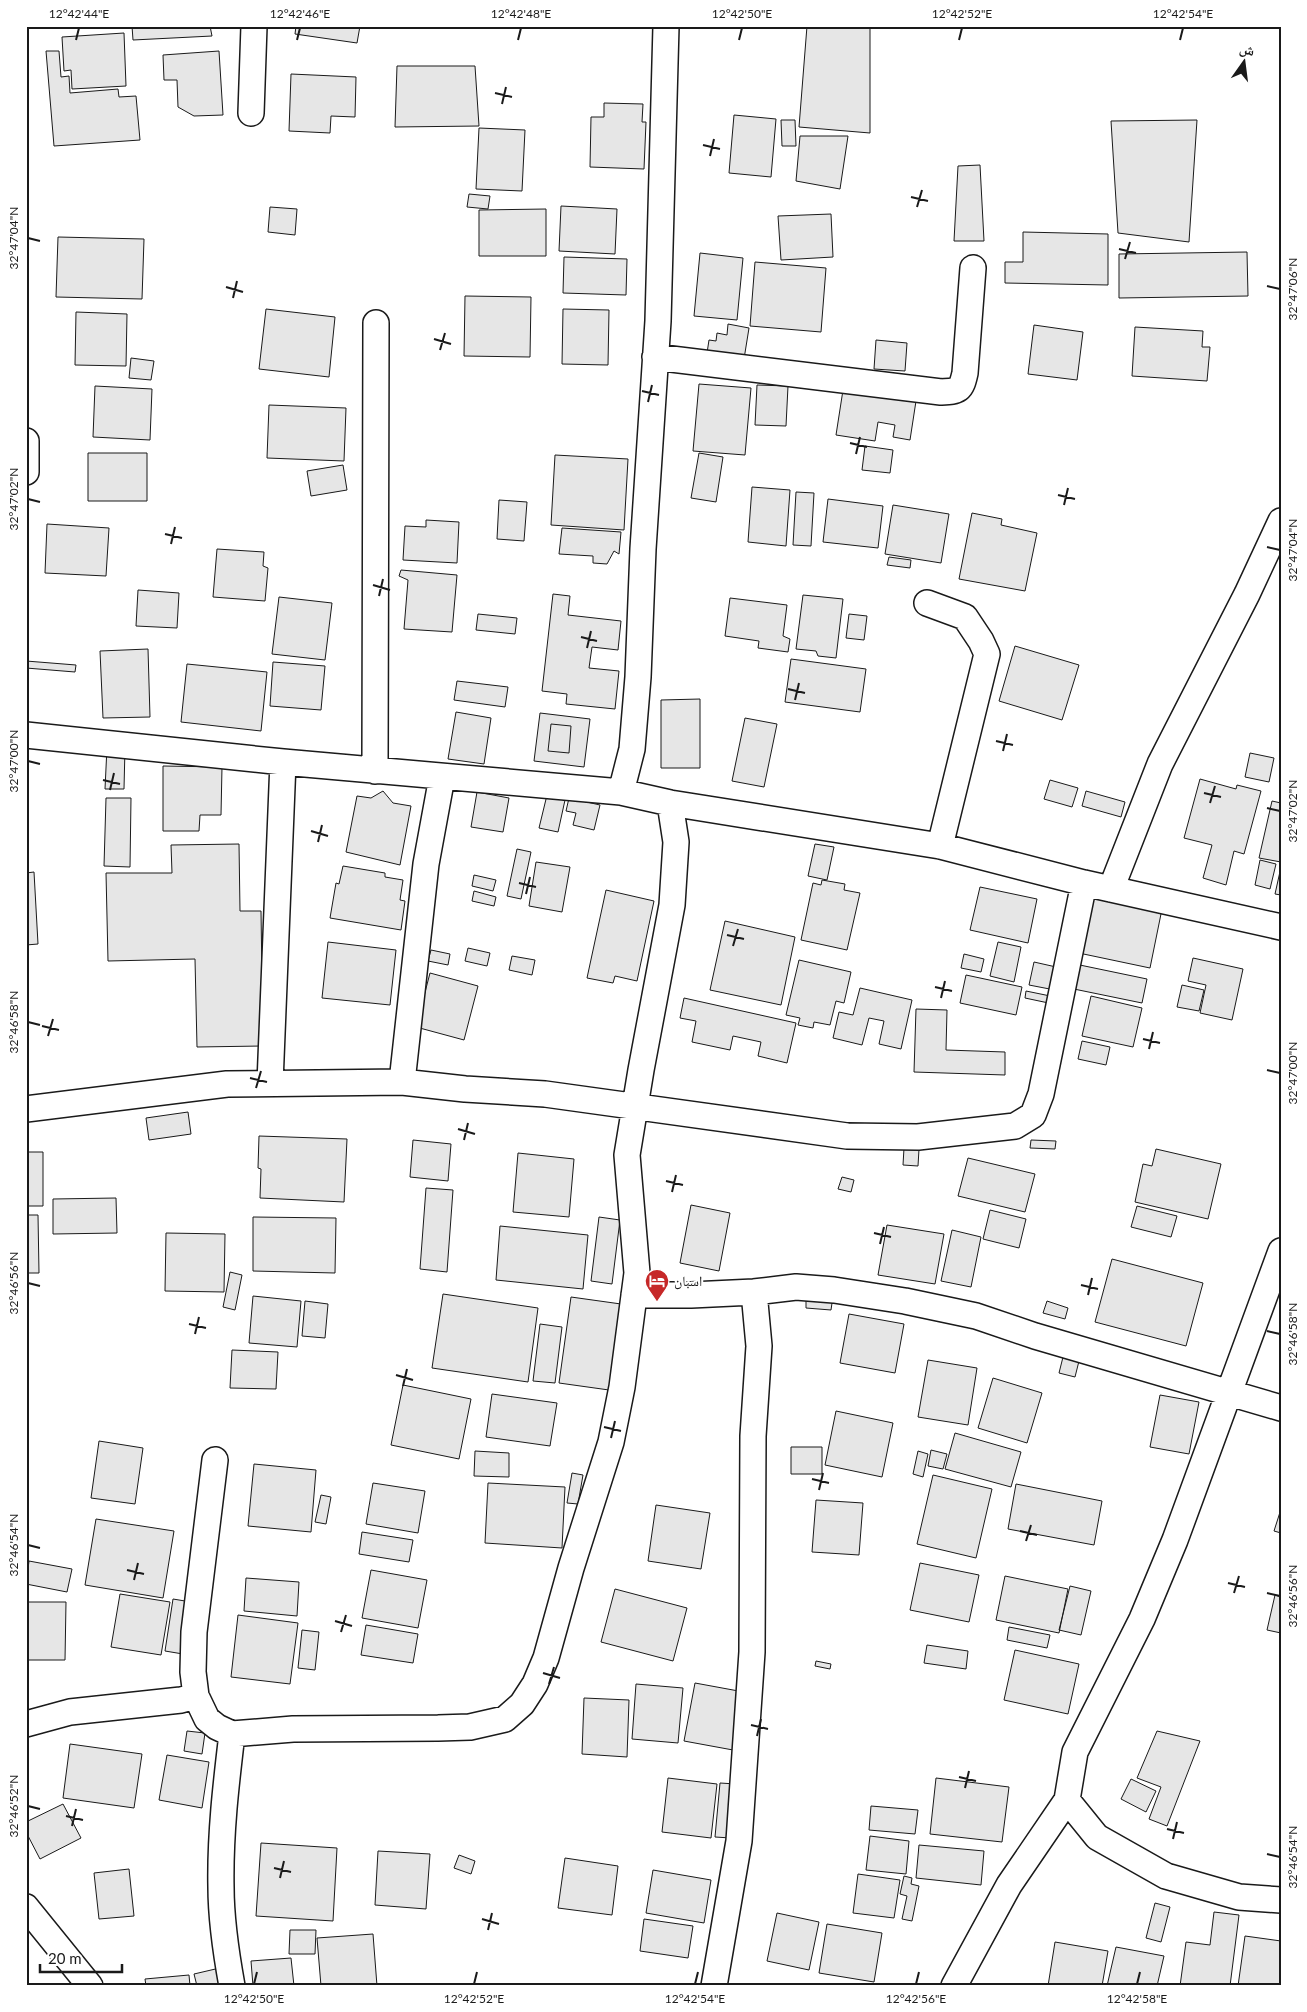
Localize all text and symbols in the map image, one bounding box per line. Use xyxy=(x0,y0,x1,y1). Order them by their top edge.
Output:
text: 12°42'44"E xyxy=(49,6,109,21)
text: 12°42'46"E xyxy=(270,6,330,21)
text: 12°42'48"E xyxy=(491,6,551,21)
text: 12°42'50"E xyxy=(712,6,772,21)
text: 12°42'52"E xyxy=(932,6,992,21)
text: 12°42'54"E xyxy=(1153,6,1213,21)
north arrow xyxy=(1220,38,1270,88)
text: ش xyxy=(1238,39,1257,60)
text: 32°47'04"N xyxy=(6,207,21,269)
text: 32°47'06"N xyxy=(1285,258,1300,320)
text: 32°47'02"N xyxy=(6,468,21,530)
text: 32°47'04"N xyxy=(1285,519,1300,581)
text: 32°47'00"N xyxy=(6,730,21,792)
text: 32°47'02"N xyxy=(1285,780,1300,842)
text: 32°46'58"N xyxy=(6,991,21,1053)
text: 32°47'00"N xyxy=(1285,1042,1300,1104)
text: 32°46'56"N xyxy=(6,1252,21,1314)
hotel icon: اسبان xyxy=(644,1268,670,1302)
place label: اسبان xyxy=(674,1272,702,1290)
text: 32°46'58"N xyxy=(1285,1303,1300,1365)
text: 32°46'54"N xyxy=(6,1514,21,1576)
text: 32°46'56"N xyxy=(1285,1565,1300,1627)
text: 32°46'52"N xyxy=(6,1775,21,1837)
text: 32°46'54"N xyxy=(1285,1826,1300,1888)
scale bar xyxy=(40,1942,122,1974)
text: 20 m xyxy=(48,1949,82,1967)
text: 12°42'50"E xyxy=(224,1991,284,2006)
text: 12°42'52"E xyxy=(444,1991,504,2006)
text: 12°42'54"E xyxy=(665,1991,725,2006)
text: 12°42'56"E xyxy=(886,1991,946,2006)
text: 12°42'58"E xyxy=(1107,1991,1167,2006)

